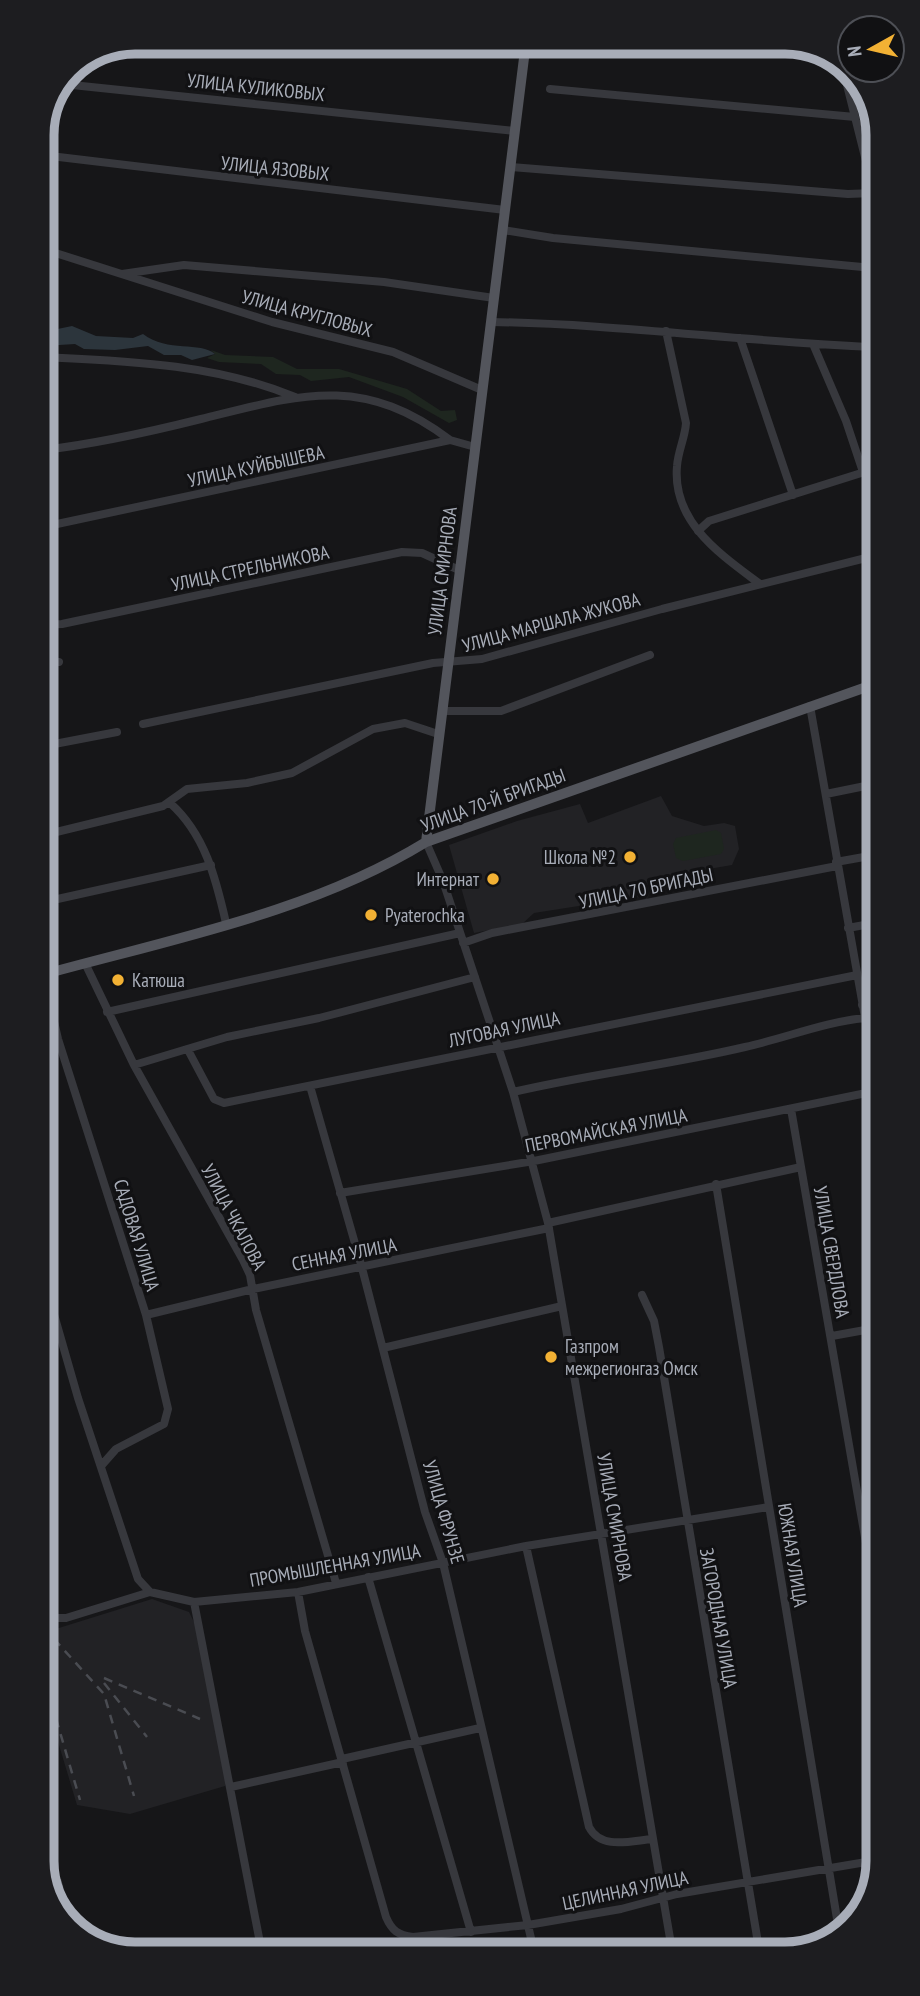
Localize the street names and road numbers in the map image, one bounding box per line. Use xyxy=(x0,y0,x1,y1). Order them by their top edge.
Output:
street label: УЛИЦА КУЛИКОВЫХ xyxy=(186,68,327,106)
street label: УЛИЦА ЯЗОВЫХ xyxy=(220,150,331,186)
street label: УЛИЦА КРУГЛОВЫХ xyxy=(239,284,375,342)
street label: УЛИЦА КУЙБЫШЕВА xyxy=(186,440,326,492)
street label: УЛИЦА СМИРНОВА xyxy=(422,505,462,637)
street label: УЛИЦА СТРЕЛЬНИКОВА xyxy=(169,540,331,596)
street label: УЛИЦА МАРШАЛА ЖУКОВА xyxy=(460,587,643,657)
street label: УЛИЦА 70-Й БРИГАДЫ xyxy=(417,763,569,837)
street label: УЛИЦА 70 БРИГАДЫ xyxy=(577,862,715,914)
street label: ЛУГОВАЯ УЛИЦА xyxy=(445,1006,562,1053)
street label: ПЕРВОМАЙСКАЯ УЛИЦА xyxy=(523,1103,689,1157)
street label: УЛИЦА ЧКАЛОВА xyxy=(196,1160,272,1274)
street label: САДОВАЯ УЛИЦА xyxy=(109,1176,165,1294)
street label: УЛИЦА СВЕРДЛОВА xyxy=(809,1184,855,1320)
street label: СЕННАЯ УЛИЦА xyxy=(290,1232,398,1276)
street label: УЛИЦА СМИРНОВА xyxy=(592,1451,638,1583)
street label: УЛИЦА ФРУНЗЕ xyxy=(418,1458,470,1566)
street label: ЮЖНАЯ УЛИЦА xyxy=(773,1501,813,1609)
street label: ПРОМЫШЛЕННАЯ УЛИЦА xyxy=(248,1538,422,1592)
street label: ЗАГОРОДНАЯ УЛИЦА xyxy=(695,1546,743,1690)
street label: ЦЕЛИННАЯ УЛИЦА xyxy=(560,1865,690,1915)

